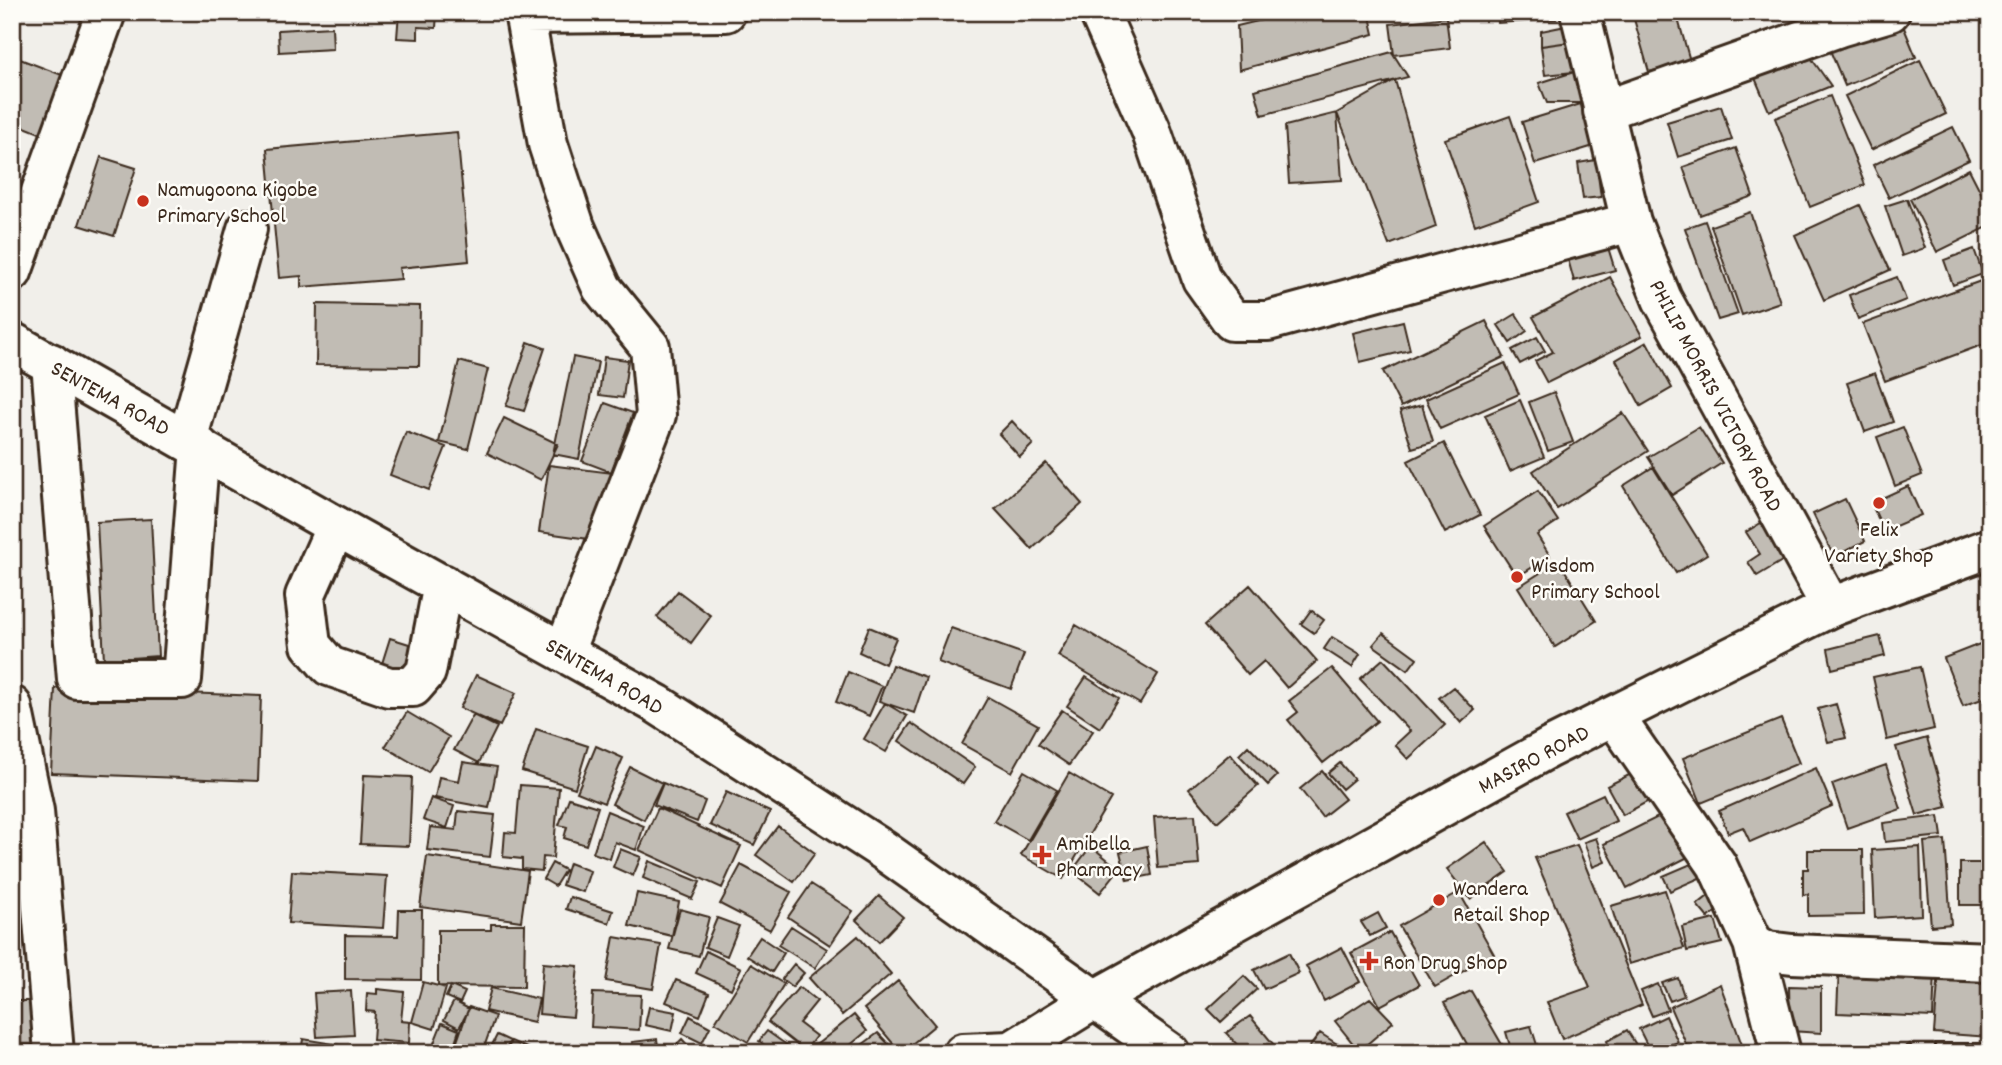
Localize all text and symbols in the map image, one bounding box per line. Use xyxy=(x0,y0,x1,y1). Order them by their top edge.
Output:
place label: Namugoona Kigobe Primary School xyxy=(157,175,317,234)
marker: Namugoona Kigobe Primary School xyxy=(135,193,151,209)
street label: PHILIP MORRIS VICTORY ROAD xyxy=(1639,275,1789,519)
street label: SENTEMA ROAD xyxy=(44,354,175,446)
marker: Felix Variety Shop xyxy=(1871,495,1887,511)
place label: Felix Variety Shop xyxy=(1824,515,1934,574)
place label: Wisdom Primary School xyxy=(1531,551,1660,610)
marker: Wisdom Primary School xyxy=(1509,569,1525,585)
street label: SENTEMA ROAD xyxy=(538,631,669,725)
street label: MASIRO ROAD xyxy=(1473,718,1596,804)
place label: Amibella Pharmacy xyxy=(1056,829,1142,888)
marker: Amibella Pharmacy xyxy=(1034,847,1050,863)
place label: Wandera Retail Shop xyxy=(1453,874,1550,933)
marker: Wandera Retail Shop xyxy=(1431,892,1447,908)
place label: Ron Drug Shop xyxy=(1383,948,1508,981)
marker: Ron Drug Shop xyxy=(1361,953,1377,969)

